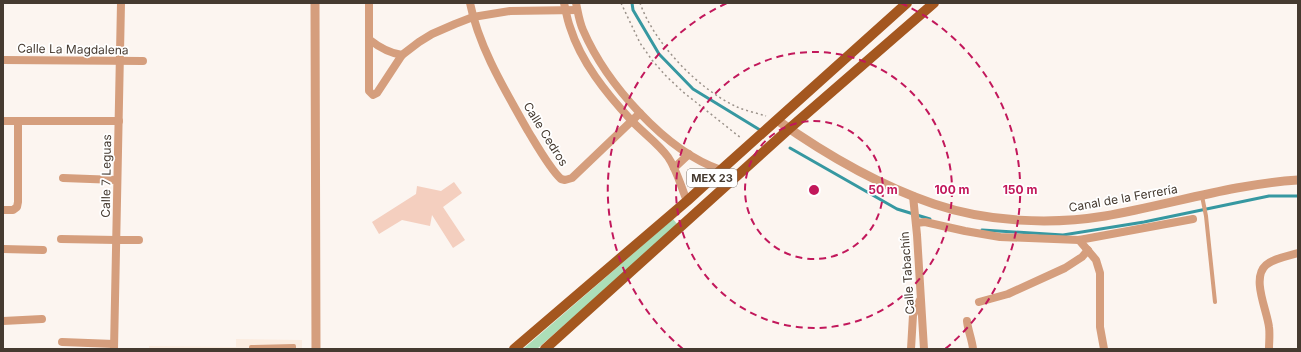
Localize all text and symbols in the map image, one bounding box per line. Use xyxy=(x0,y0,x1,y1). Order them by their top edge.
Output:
street label: Calle La Magdalena xyxy=(17,41,129,57)
street label: Calle Cedros xyxy=(520,99,572,169)
street label: Calle 7 Leguas xyxy=(98,134,114,218)
road number: MEX 23 xyxy=(687,169,737,187)
street label: Canal de la Ferrería xyxy=(1067,181,1179,215)
text: 50 m xyxy=(868,182,898,197)
text: 100 m xyxy=(934,182,970,197)
text: 150 m xyxy=(1003,182,1037,197)
centre of rings xyxy=(807,183,821,197)
street label: Calle Tabachín xyxy=(897,231,917,315)

